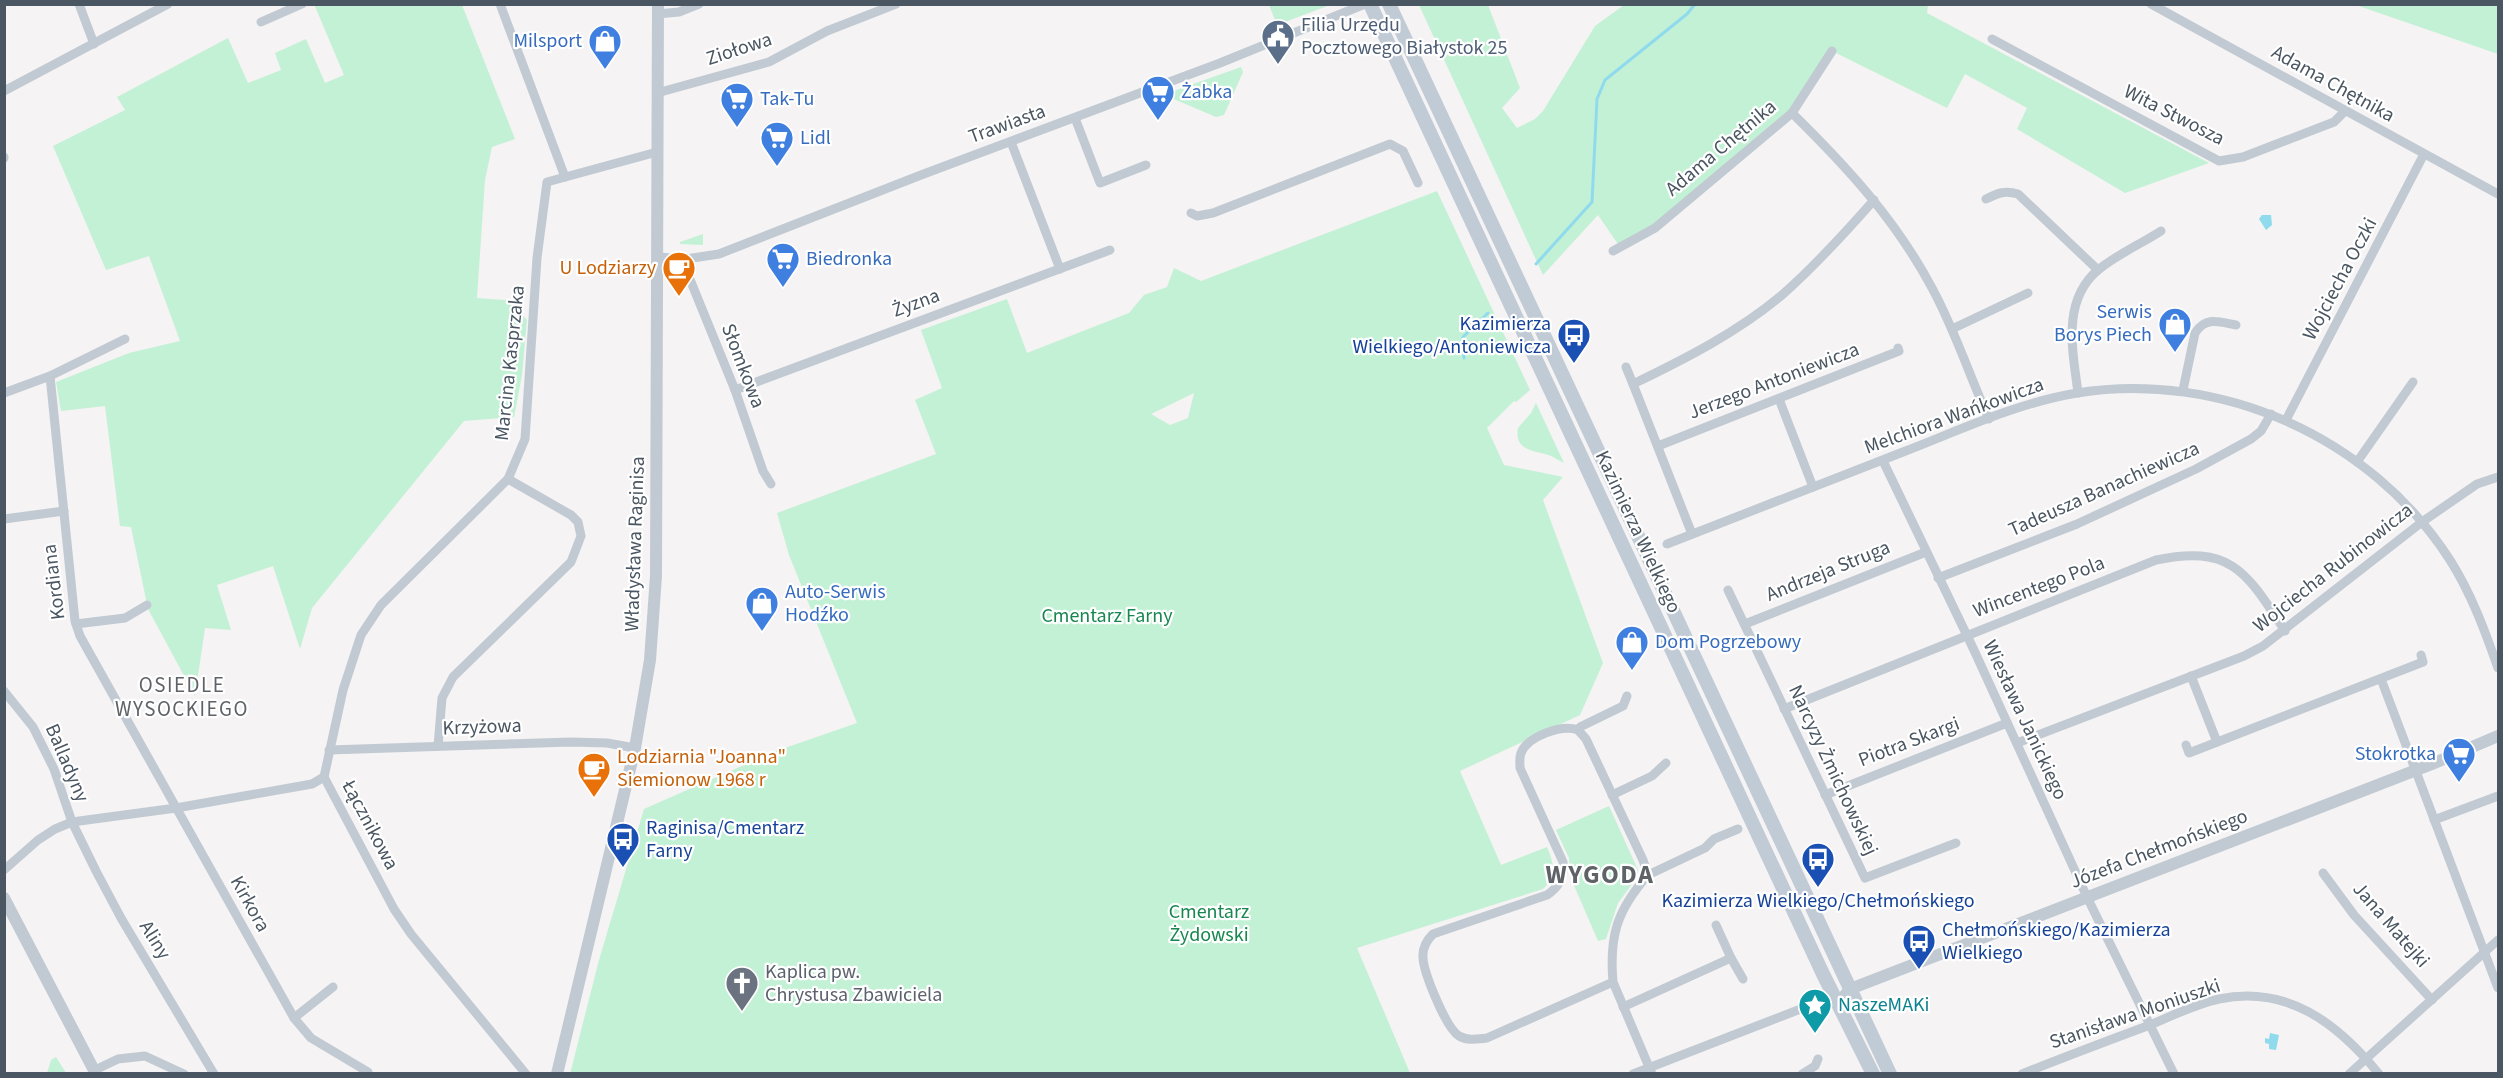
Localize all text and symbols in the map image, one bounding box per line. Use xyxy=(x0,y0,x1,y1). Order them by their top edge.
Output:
place label: Filia Urzędu Pocztowego Białystok 25 xyxy=(1301,11,1507,62)
public building icon: Filia Urzędu Pocztowego Białystok 25 xyxy=(1260,18,1296,65)
shop icon: Milsport xyxy=(587,23,623,70)
street label: Ziołowa xyxy=(703,25,775,73)
place label: Milsport xyxy=(513,27,582,55)
street label: Adama Chętnika xyxy=(2266,39,2400,129)
supermarket icon: Żabka xyxy=(1140,74,1176,121)
place label: Żabka xyxy=(1181,78,1232,106)
street label: Wita Stwosza xyxy=(2119,78,2229,152)
supermarket icon: Tak-Tu xyxy=(719,81,755,128)
place label: Tak-Tu xyxy=(760,85,814,113)
street label: Adama Chętnika xyxy=(1659,93,1783,203)
street label: Trawiasta xyxy=(965,97,1049,151)
supermarket icon: Lidl xyxy=(759,120,795,167)
place label: Lidl xyxy=(800,124,831,152)
street label: Wojciecha Oczki xyxy=(2296,213,2384,345)
supermarket icon: Biedronka xyxy=(765,241,801,288)
place label: Biedronka xyxy=(806,245,892,273)
cafe icon: U Lodziarzy xyxy=(661,250,697,297)
place label: U Lodziarzy xyxy=(560,254,657,282)
street label: Żyzna xyxy=(888,281,944,325)
street label: Marcina Kasprzaka xyxy=(488,284,532,442)
place label: Serwis Borys Piech xyxy=(2054,298,2152,349)
shop icon: Serwis Borys Piech xyxy=(2157,306,2193,353)
place label: Kazimierza Wielkiego/Antoniewicza xyxy=(1352,310,1551,361)
bus stop icon: Kazimierza Wielkiego/Antoniewicza xyxy=(1556,317,1592,364)
street label: Słomkowa xyxy=(714,320,772,412)
street label: Jerzego Antoniewicza xyxy=(1685,336,1863,426)
street label: Melchiora Wańkowicza xyxy=(1860,370,2048,462)
street label: Tadeusza Banachiewicza xyxy=(2004,434,2204,544)
street label: Kazimierza Wielkiego xyxy=(1588,446,1688,618)
street label: Władysława Raginisa xyxy=(618,456,652,632)
street label: Wojciecha Rubinowicza xyxy=(2247,497,2419,639)
street label: Andrzeja Struga xyxy=(1762,533,1894,609)
street label: Kordiana xyxy=(35,543,73,621)
street label: Wincentego Pola xyxy=(1969,549,2109,625)
place label: Auto-Serwis Hodźko xyxy=(785,578,886,629)
shop icon: Auto-Serwis Hodźko xyxy=(744,585,780,632)
park label: Cmentarz Farny xyxy=(1041,602,1173,630)
shop icon: Dom Pogrzebowy xyxy=(1614,624,1650,671)
place label: Dom Pogrzebowy xyxy=(1655,628,1802,656)
street label: Wiesława Janickiego xyxy=(1976,636,2074,804)
district label: OSIEDLE WYSOCKIEGO xyxy=(115,670,249,724)
street label: Narcyzy Żmichowskiej xyxy=(1781,680,1885,860)
street label: Piotra Skargi xyxy=(1854,710,1964,774)
street label: Krzyżowa xyxy=(442,712,522,742)
street label: Balladyny xyxy=(38,719,96,807)
supermarket icon: Stokrotka xyxy=(2441,736,2477,783)
place label: Stokrotka xyxy=(2355,740,2436,768)
place label: Lodziarnia "Joanna" Siemionow 1968 r xyxy=(617,743,786,794)
cafe icon: Lodziarnia "Joanna" Siemionow 1968 r xyxy=(576,751,612,798)
street label: Łącznikowa xyxy=(334,774,405,875)
street label: Józefa Chełmońskiego xyxy=(2066,802,2252,896)
place label: Raginisa/Cmentarz Farny xyxy=(646,814,804,865)
bus stop icon: Raginisa/Cmentarz Farny xyxy=(605,821,641,868)
bus stop icon: Kazimierza Wielkiego/Chełmońskiego xyxy=(1800,841,1836,888)
district label: WYGODA xyxy=(1546,856,1654,893)
street label: Kirkora xyxy=(223,871,277,937)
street label: Jana Matejki xyxy=(2346,876,2436,974)
place label: Kazimierza Wielkiego/Chełmońskiego xyxy=(1661,887,1975,915)
park label: Cmentarz Żydowski xyxy=(1169,898,1249,949)
street label: Aliny xyxy=(132,915,178,965)
place label: Chełmońskiego/Kazimierza Wielkiego xyxy=(1942,916,2171,967)
bus stop icon: Chełmońskiego/Kazimierza Wielkiego xyxy=(1901,923,1937,970)
place label: Kaplica pw. Chrystusa Zbawiciela xyxy=(765,958,942,1009)
church icon: Kaplica pw. Chrystusa Zbawiciela xyxy=(724,965,760,1012)
street label: Stanisława Moniuszki xyxy=(2046,972,2224,1056)
place icon: NaszeMAKi xyxy=(1797,987,1833,1034)
place label: NaszeMAKi xyxy=(1838,991,1930,1019)

